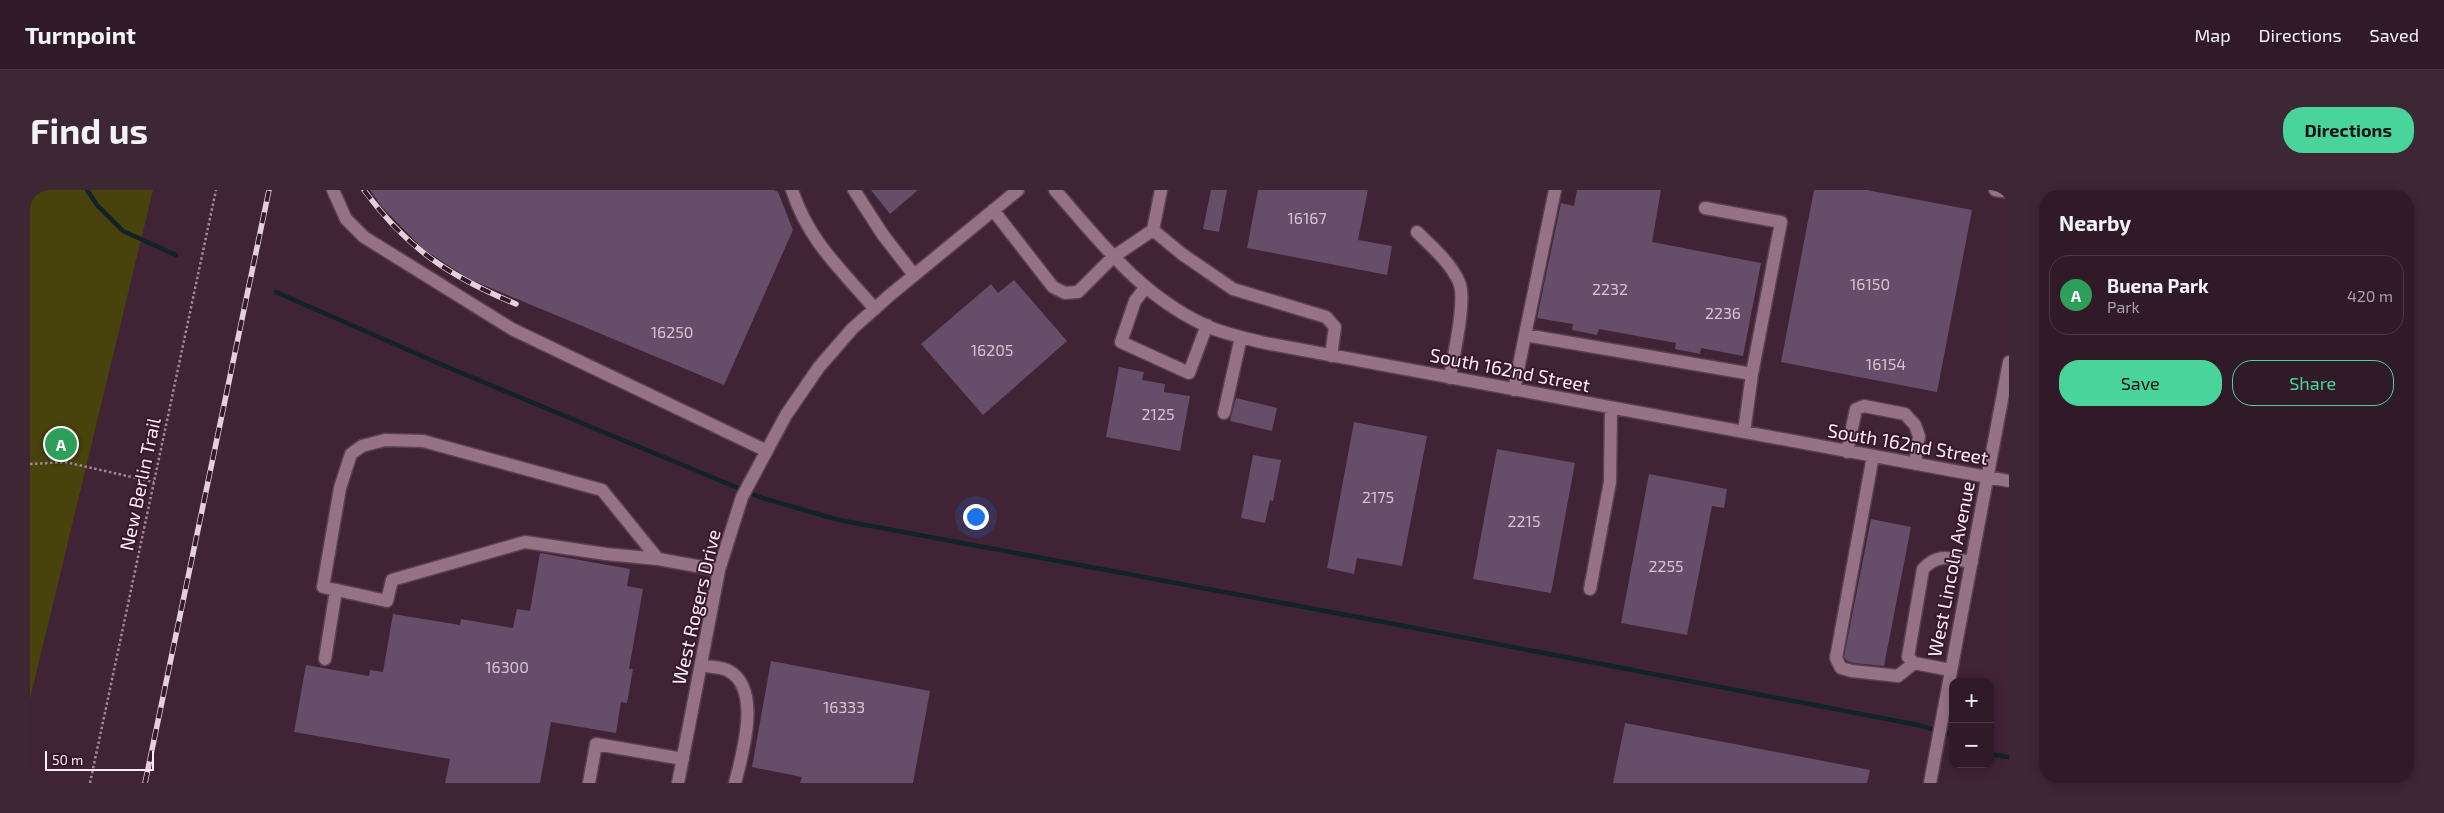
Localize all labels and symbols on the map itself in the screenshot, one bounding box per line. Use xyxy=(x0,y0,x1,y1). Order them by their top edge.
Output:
house number: 16167 xyxy=(1287,208,1327,227)
house number: 16150 xyxy=(1850,274,1890,293)
house number: 2232 xyxy=(1592,279,1628,298)
house number: 2236 xyxy=(1705,303,1741,322)
house number: 16250 xyxy=(651,322,693,341)
house number: 16205 xyxy=(971,340,1013,359)
street label: South 162nd Street xyxy=(1428,343,1592,396)
house number: 16154 xyxy=(1866,354,1906,373)
house number: 2125 xyxy=(1142,404,1174,423)
street label: New Berlin Trail xyxy=(114,415,165,553)
street label: South 162nd Street xyxy=(1826,418,1990,469)
pin: A xyxy=(45,425,77,463)
street label: West Lincoln Avenue xyxy=(1922,479,1979,659)
house number: 2175 xyxy=(1362,487,1394,506)
your location xyxy=(963,504,989,530)
house number: 2215 xyxy=(1508,511,1540,530)
street label: West Rogers Drive xyxy=(666,527,725,687)
house number: 2255 xyxy=(1648,556,1684,575)
house number: 16300 xyxy=(485,657,529,676)
house number: 16333 xyxy=(823,697,865,716)
scale bar xyxy=(45,748,154,771)

